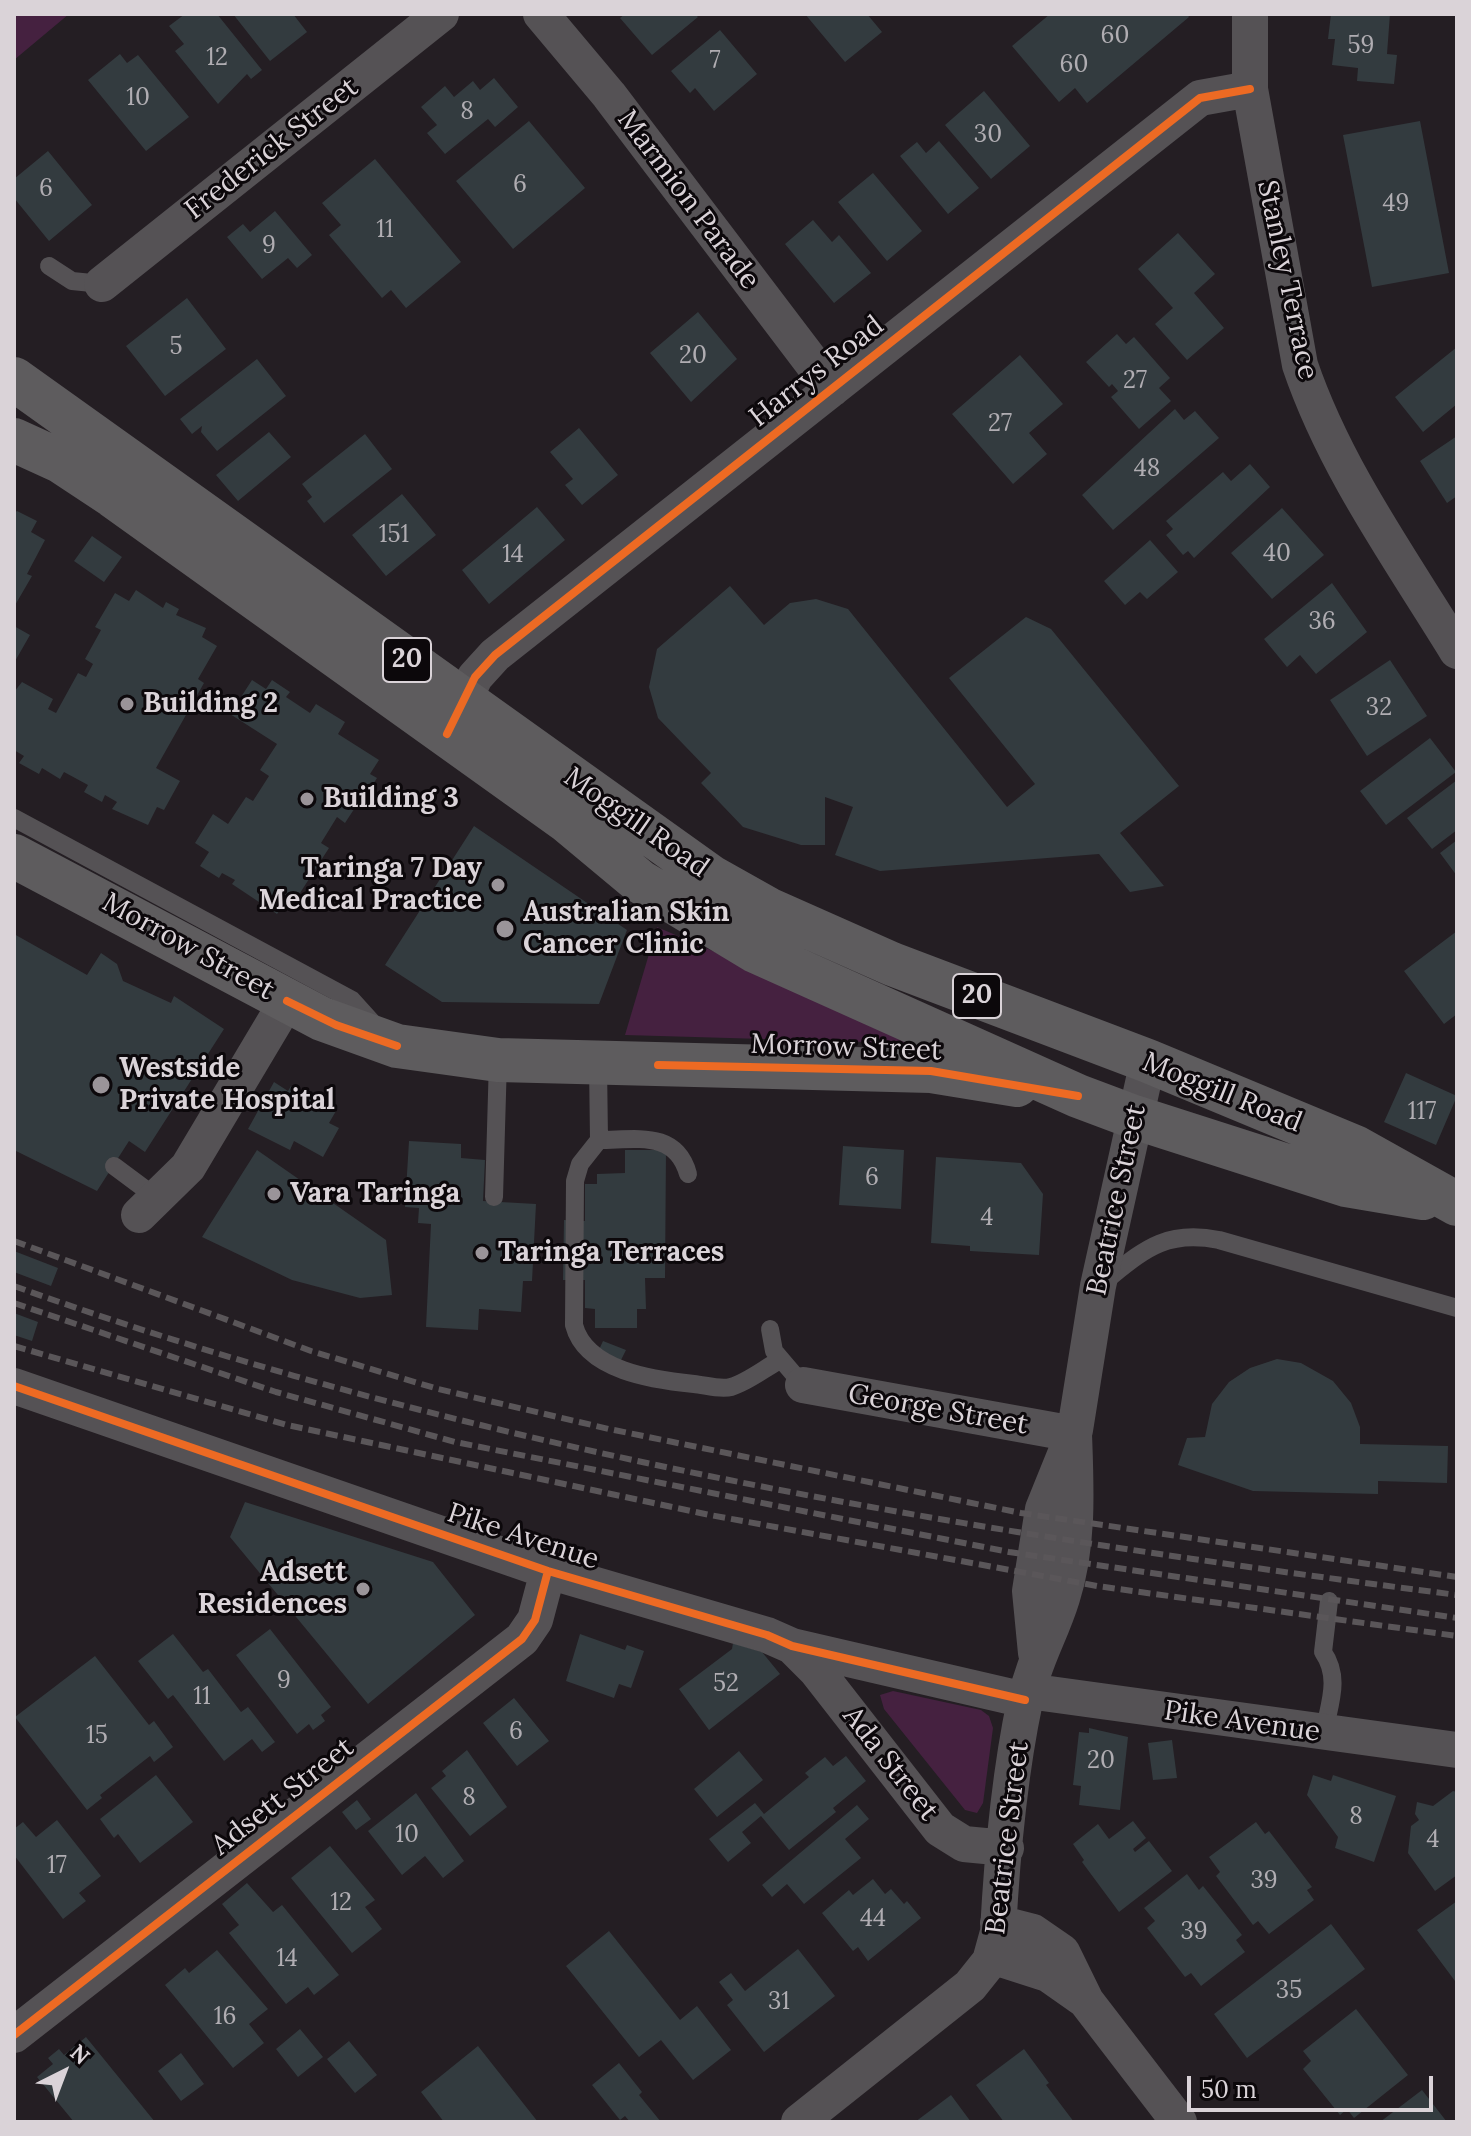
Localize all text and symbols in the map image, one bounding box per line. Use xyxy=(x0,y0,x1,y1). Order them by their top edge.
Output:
house number: 60 xyxy=(1101,22,1129,50)
house number: 59 xyxy=(1348,32,1374,60)
house number: 12 xyxy=(206,44,228,72)
house number: 7 xyxy=(709,47,721,75)
house number: 60 xyxy=(1060,51,1088,79)
street label: Frederick Street xyxy=(179,71,365,227)
house number: 10 xyxy=(126,84,150,112)
house number: 8 xyxy=(460,98,474,126)
street label: Marmion Parade xyxy=(610,104,766,296)
house number: 30 xyxy=(974,121,1002,149)
house number: 6 xyxy=(513,171,527,199)
house number: 6 xyxy=(39,175,53,203)
street label: Stanley Terrace xyxy=(1249,177,1325,383)
house number: 49 xyxy=(1383,190,1409,218)
house number: 11 xyxy=(376,216,394,244)
house number: 9 xyxy=(262,232,276,260)
street label: Harrys Road xyxy=(743,309,891,435)
house number: 5 xyxy=(169,333,183,361)
house number: 20 xyxy=(679,342,707,370)
house number: 27 xyxy=(1123,367,1147,395)
house number: 27 xyxy=(988,410,1012,438)
house number: 48 xyxy=(1134,455,1160,483)
house number: 151 xyxy=(379,521,409,549)
house number: 40 xyxy=(1263,540,1291,568)
house number: 14 xyxy=(502,541,524,569)
house number: 36 xyxy=(1308,608,1336,636)
road number: 20 xyxy=(383,638,431,682)
place label: Building 2 xyxy=(143,687,278,721)
house number: 32 xyxy=(1366,694,1392,722)
marker: Building 2 xyxy=(118,695,136,713)
street label: Moggill Road xyxy=(557,761,715,885)
place label: Building 3 xyxy=(323,782,459,816)
marker: Building 3 xyxy=(298,790,316,808)
place label: Taringa 7 Day Medical Practice xyxy=(259,852,482,918)
marker: Taringa 7 Day Medical Practice xyxy=(489,876,507,894)
street label: Morrow Street xyxy=(96,886,280,1008)
place label: Australian Skin Cancer Clinic xyxy=(523,896,730,962)
marker: Australian Skin Cancer Clinic xyxy=(494,918,516,940)
road number: 20 xyxy=(953,974,1001,1018)
street label: Morrow Street xyxy=(750,1028,942,1068)
street label: Moggill Road xyxy=(1137,1046,1307,1140)
place label: Westside Private Hospital xyxy=(119,1052,335,1118)
marker: Westside Private Hospital xyxy=(90,1074,112,1096)
house number: 117 xyxy=(1408,1098,1436,1126)
street label: Beatrice Street xyxy=(1080,1101,1154,1299)
house number: 6 xyxy=(865,1164,879,1192)
place label: Vara Taringa xyxy=(290,1177,460,1211)
marker: Vara Taringa xyxy=(265,1185,283,1203)
house number: 4 xyxy=(980,1204,994,1232)
place label: Taringa Terraces xyxy=(498,1236,724,1270)
marker: Taringa Terraces xyxy=(473,1244,491,1262)
street label: George Street xyxy=(845,1378,1031,1442)
street label: Pike Avenue xyxy=(443,1497,603,1577)
place label: Adsett Residences xyxy=(198,1556,347,1622)
marker: Adsett Residences xyxy=(354,1580,372,1598)
house number: 9 xyxy=(277,1667,291,1695)
house number: 52 xyxy=(713,1670,739,1698)
house number: 11 xyxy=(193,1683,211,1711)
street label: Pike Avenue xyxy=(1162,1694,1322,1750)
street label: Ada Street xyxy=(835,1700,945,1828)
house number: 6 xyxy=(509,1718,523,1746)
house number: 15 xyxy=(86,1722,108,1750)
street label: Adsett Street xyxy=(205,1731,361,1863)
street label: Beatrice Street xyxy=(979,1740,1037,1936)
house number: 20 xyxy=(1087,1747,1115,1775)
house number: 8 xyxy=(462,1784,476,1812)
house number: 8 xyxy=(1349,1803,1363,1831)
house number: 10 xyxy=(395,1821,419,1849)
house number: 4 xyxy=(1426,1826,1440,1854)
house number: 17 xyxy=(47,1852,67,1880)
house number: 39 xyxy=(1250,1867,1278,1895)
house number: 12 xyxy=(330,1889,352,1917)
house number: 44 xyxy=(860,1905,886,1933)
house number: 39 xyxy=(1180,1918,1208,1946)
house number: 14 xyxy=(276,1945,298,1973)
house number: 35 xyxy=(1276,1977,1302,2005)
house number: 31 xyxy=(768,1988,790,2016)
house number: 16 xyxy=(214,2003,236,2031)
north arrow xyxy=(24,2032,104,2112)
text: N xyxy=(64,2038,96,2070)
scale bar xyxy=(1191,2060,1437,2110)
text: 50 m xyxy=(1201,2074,1257,2105)

